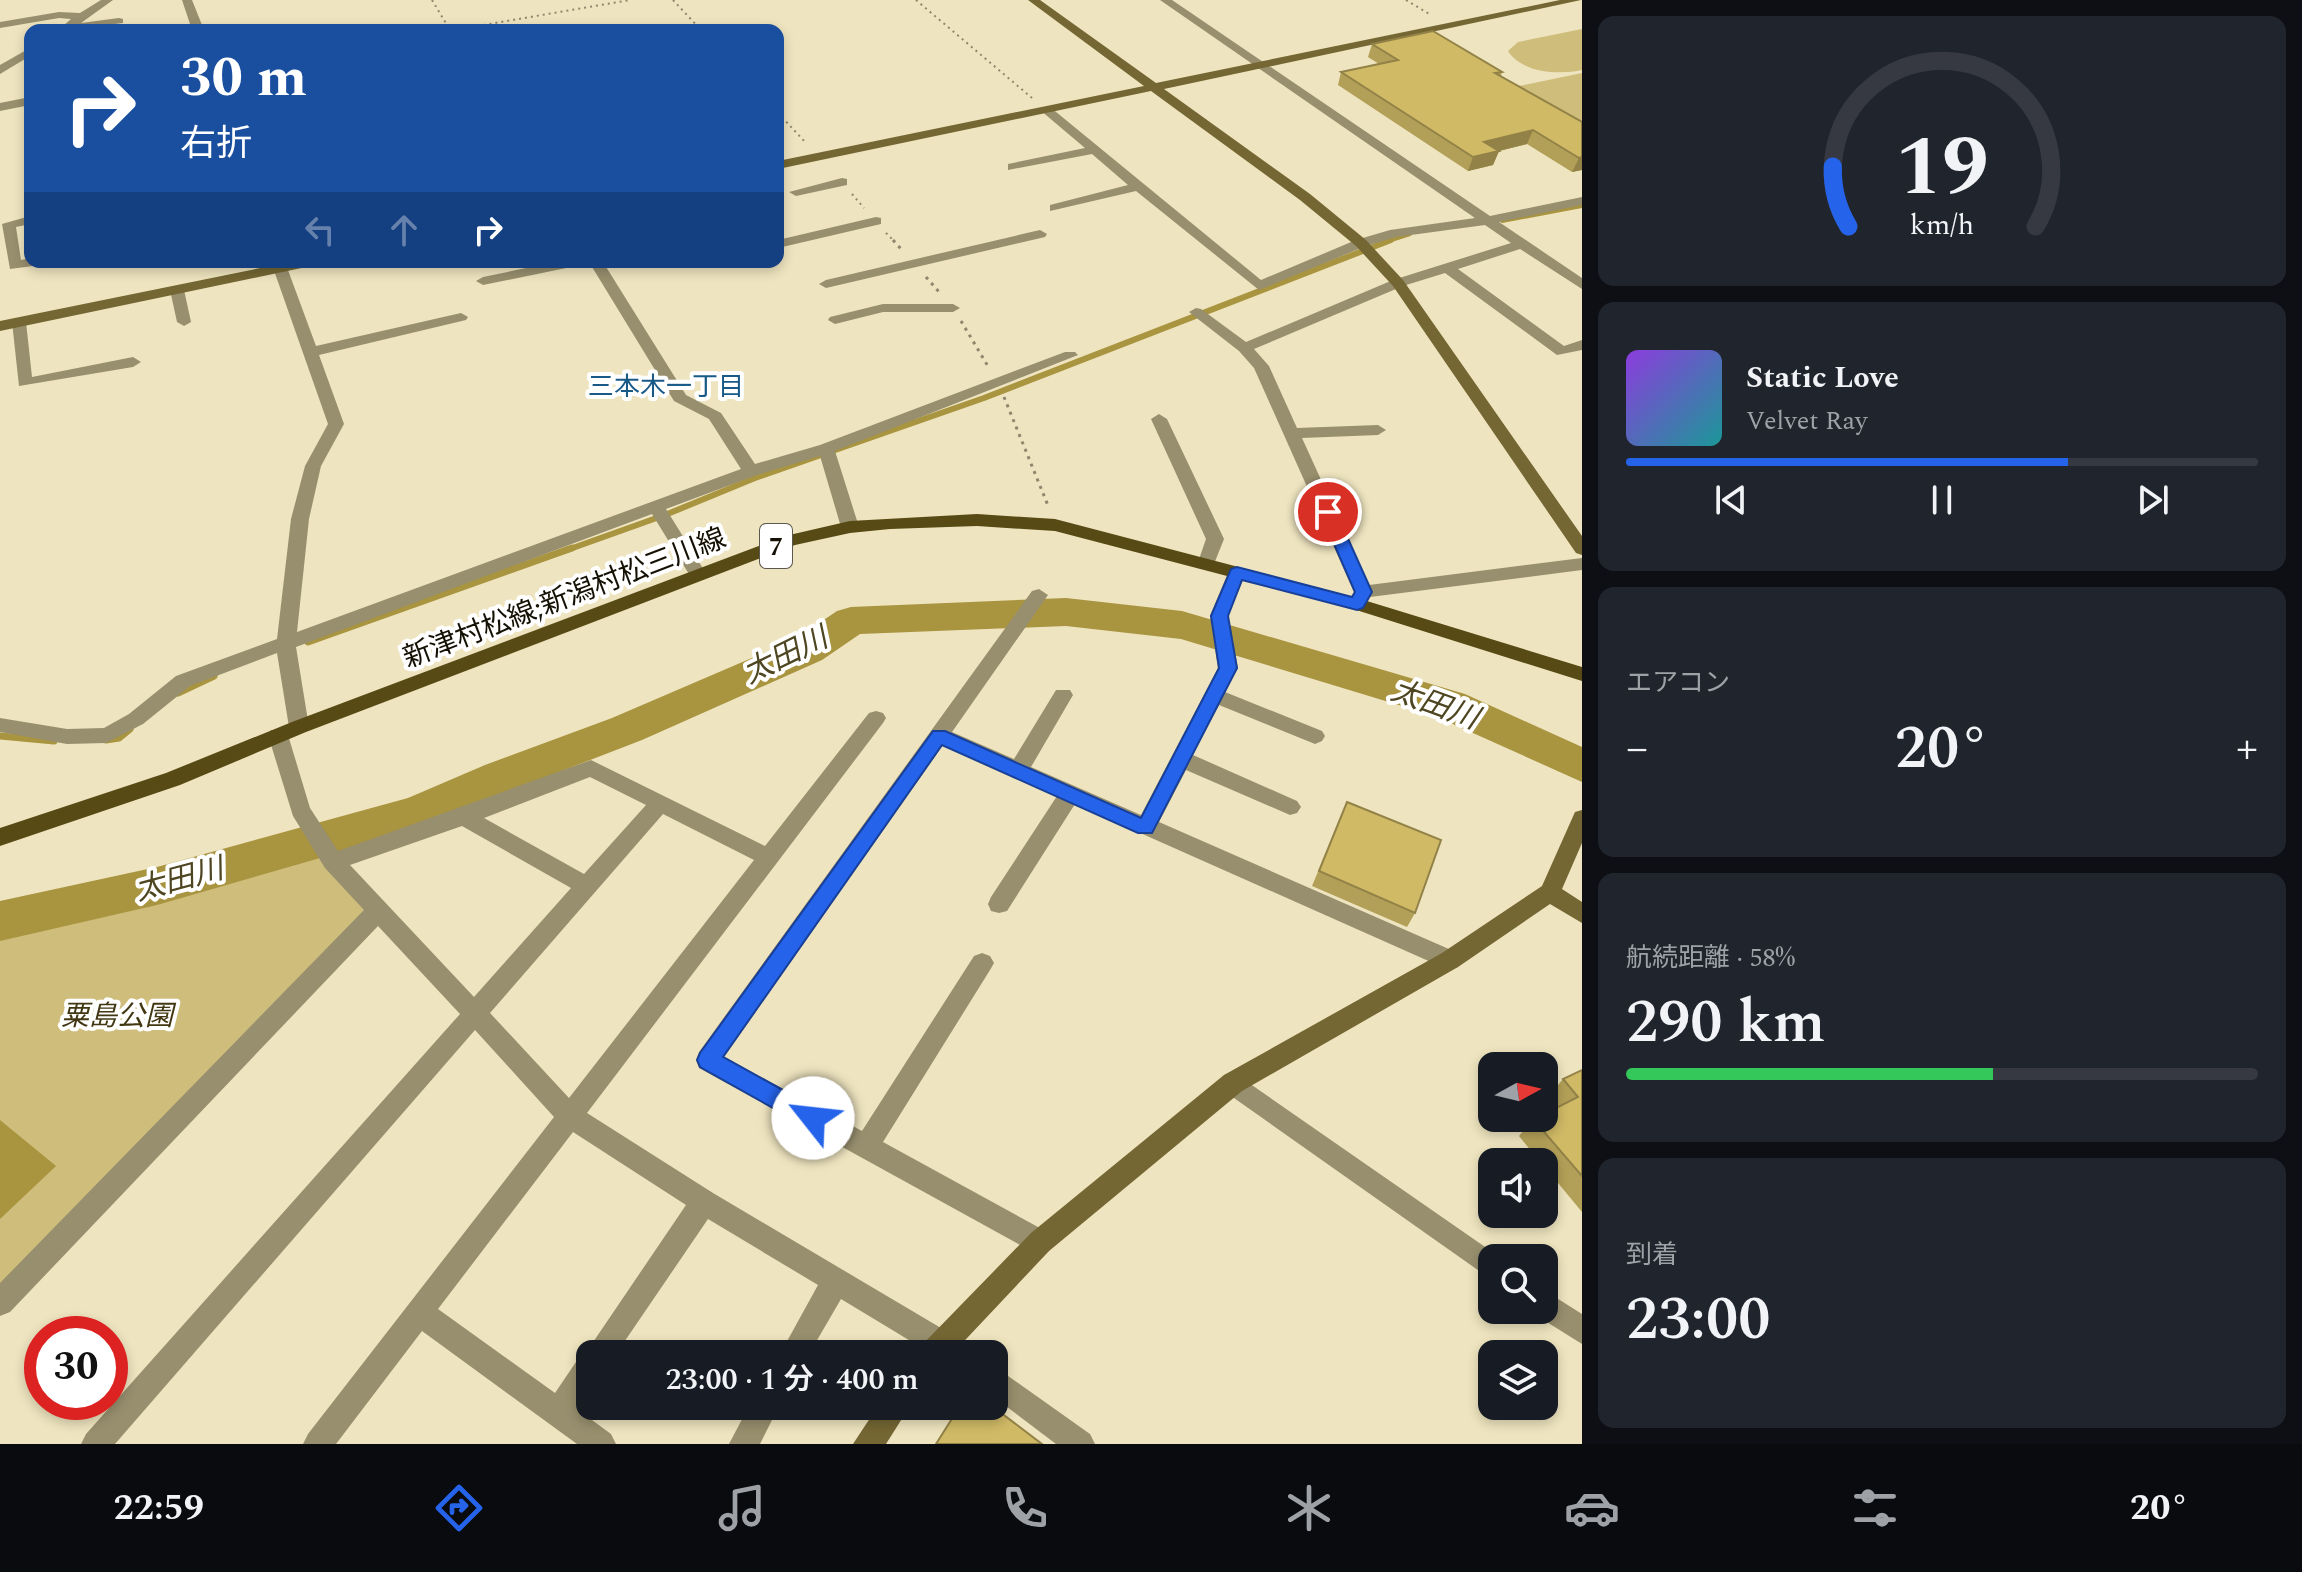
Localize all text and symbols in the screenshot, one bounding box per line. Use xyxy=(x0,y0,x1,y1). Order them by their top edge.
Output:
text: 30 m xyxy=(180,36,307,121)
icon: right xyxy=(48,56,152,160)
text: 19 xyxy=(1895,104,1989,231)
text: 右折 xyxy=(180,117,252,172)
text: km/h xyxy=(1910,204,1974,247)
icon: left xyxy=(298,208,342,252)
icon: ahead xyxy=(382,208,426,252)
icon: right xyxy=(466,208,510,252)
text: Static Love xyxy=(1746,355,1899,401)
district label: 三本木一丁目 xyxy=(588,367,744,407)
text: Velvet Ray xyxy=(1746,401,1867,441)
pin xyxy=(1294,478,1362,546)
icon: previous xyxy=(1709,478,1753,522)
icon: pause xyxy=(1920,478,1964,522)
icon: next xyxy=(2131,478,2175,522)
icon: arrive xyxy=(1306,490,1350,534)
street label: 新津村松線;新潟村松三川線 xyxy=(397,517,732,680)
road number: 7 xyxy=(760,524,792,568)
water label: 太田川 xyxy=(735,614,839,696)
text: エアコン xyxy=(1626,663,1730,703)
water label: 太田川 xyxy=(1385,668,1488,743)
text: 20° xyxy=(1895,703,1989,795)
text: − xyxy=(1626,715,1648,782)
text: + xyxy=(2236,715,2258,782)
water label: 太田川 xyxy=(130,845,232,914)
text: 航続距離 · 58% xyxy=(1626,938,1795,978)
text: 290 km xyxy=(1626,977,1826,1069)
park label: 粟島公園 xyxy=(61,995,177,1038)
north arrow xyxy=(1478,1052,1558,1132)
map controls xyxy=(1478,1052,1558,1420)
position arrow xyxy=(771,1076,855,1160)
button: sound xyxy=(1478,1148,1558,1228)
text: 到着 xyxy=(1626,1235,1678,1275)
button: search xyxy=(1478,1244,1558,1324)
text: 23:00 xyxy=(1626,1274,1770,1366)
speed limit sign: 30 xyxy=(24,1316,128,1420)
button: layers xyxy=(1478,1340,1558,1420)
text: 23:00 · 1 分 · 400 m xyxy=(666,1357,919,1403)
icon: directions xyxy=(431,1480,487,1536)
icon: music xyxy=(714,1480,770,1536)
icon: phone xyxy=(997,1480,1053,1536)
icon: climate xyxy=(1281,1480,1337,1536)
icon: car xyxy=(1564,1480,1620,1536)
icon: filters xyxy=(1847,1480,1903,1536)
text: 22:59 xyxy=(114,1481,204,1536)
text: 20° xyxy=(2130,1481,2188,1536)

